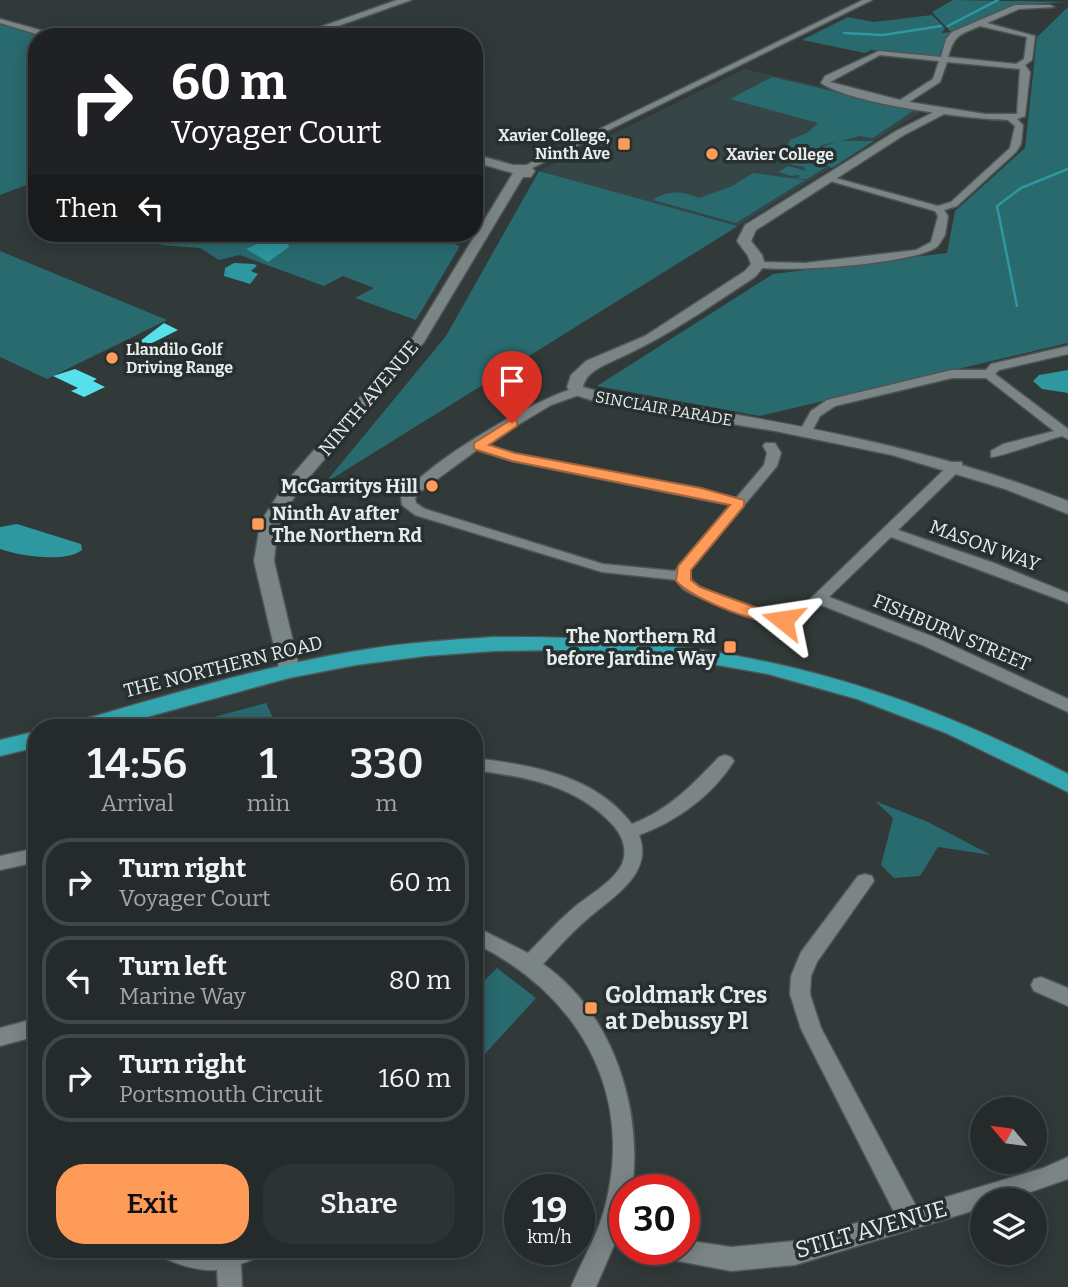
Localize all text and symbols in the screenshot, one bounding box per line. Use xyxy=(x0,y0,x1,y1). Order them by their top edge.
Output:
text: 60 m xyxy=(171,53,287,112)
icon: right xyxy=(56,56,147,147)
text: Voyager Court xyxy=(171,113,382,151)
place label: Xavier College, Ninth Ave xyxy=(498,126,610,163)
marker: Xavier College, Ninth Ave xyxy=(616,136,632,152)
place label: Xavier College xyxy=(726,145,834,164)
marker: Xavier College xyxy=(704,146,720,162)
icon: left xyxy=(132,189,170,227)
text: Then xyxy=(56,193,118,224)
street label: NINTH AVENUE xyxy=(314,336,423,460)
place label: Llandilo Golf Driving Range xyxy=(126,340,233,377)
marker: Llandilo Golf Driving Range xyxy=(104,350,120,366)
pin xyxy=(482,351,542,423)
icon: arrive xyxy=(493,362,531,400)
street label: SINCLAIR PARADE xyxy=(594,387,734,430)
place label: McGarritys Hill xyxy=(281,475,418,498)
marker: McGarritys Hill xyxy=(424,478,440,494)
place label: Ninth Av after The Northern Rd xyxy=(272,502,422,547)
street label: MASON WAY xyxy=(927,515,1044,576)
marker: Ninth Av after The Northern Rd xyxy=(250,516,266,532)
position arrow xyxy=(746,583,820,657)
street label: FISHBURN STREET xyxy=(870,589,1034,676)
place label: The Northern Rd before Jardine Way xyxy=(546,625,717,670)
street label: THE NORTHERN ROAD xyxy=(121,631,325,702)
marker: The Northern Rd before Jardine Way xyxy=(722,639,738,655)
text: 14:56 xyxy=(87,739,187,789)
text: 1 xyxy=(260,739,277,789)
text: 330 xyxy=(349,739,424,789)
text: Arrival xyxy=(101,789,174,817)
text: min xyxy=(247,789,290,817)
text: m xyxy=(376,789,397,817)
text: Turn right xyxy=(119,853,246,884)
icon: right xyxy=(60,863,98,901)
text: 60 m xyxy=(389,867,451,898)
text: Voyager Court xyxy=(119,884,270,912)
text: Turn left xyxy=(119,951,227,982)
icon: left xyxy=(60,961,98,999)
text: 80 m xyxy=(389,965,451,996)
place label: Goldmark Cres at Debussy Pl xyxy=(605,981,767,1035)
text: Marine Way xyxy=(119,982,246,1010)
marker: Goldmark Cres at Debussy Pl xyxy=(583,1000,599,1016)
text: Turn right xyxy=(119,1049,246,1080)
icon: right xyxy=(60,1059,98,1097)
text: 160 m xyxy=(379,1063,451,1094)
text: Portsmouth Circuit xyxy=(119,1080,323,1108)
north arrow xyxy=(970,1097,1046,1174)
map controls xyxy=(970,1097,1047,1265)
button: Exit xyxy=(56,1164,249,1244)
button: Share xyxy=(263,1164,455,1244)
speed limit sign: 30 xyxy=(609,1174,700,1265)
button: layers xyxy=(970,1188,1047,1265)
text: 19 xyxy=(532,1189,567,1231)
street label: STILT AVENUE xyxy=(792,1194,950,1264)
text: km/h xyxy=(527,1226,572,1248)

